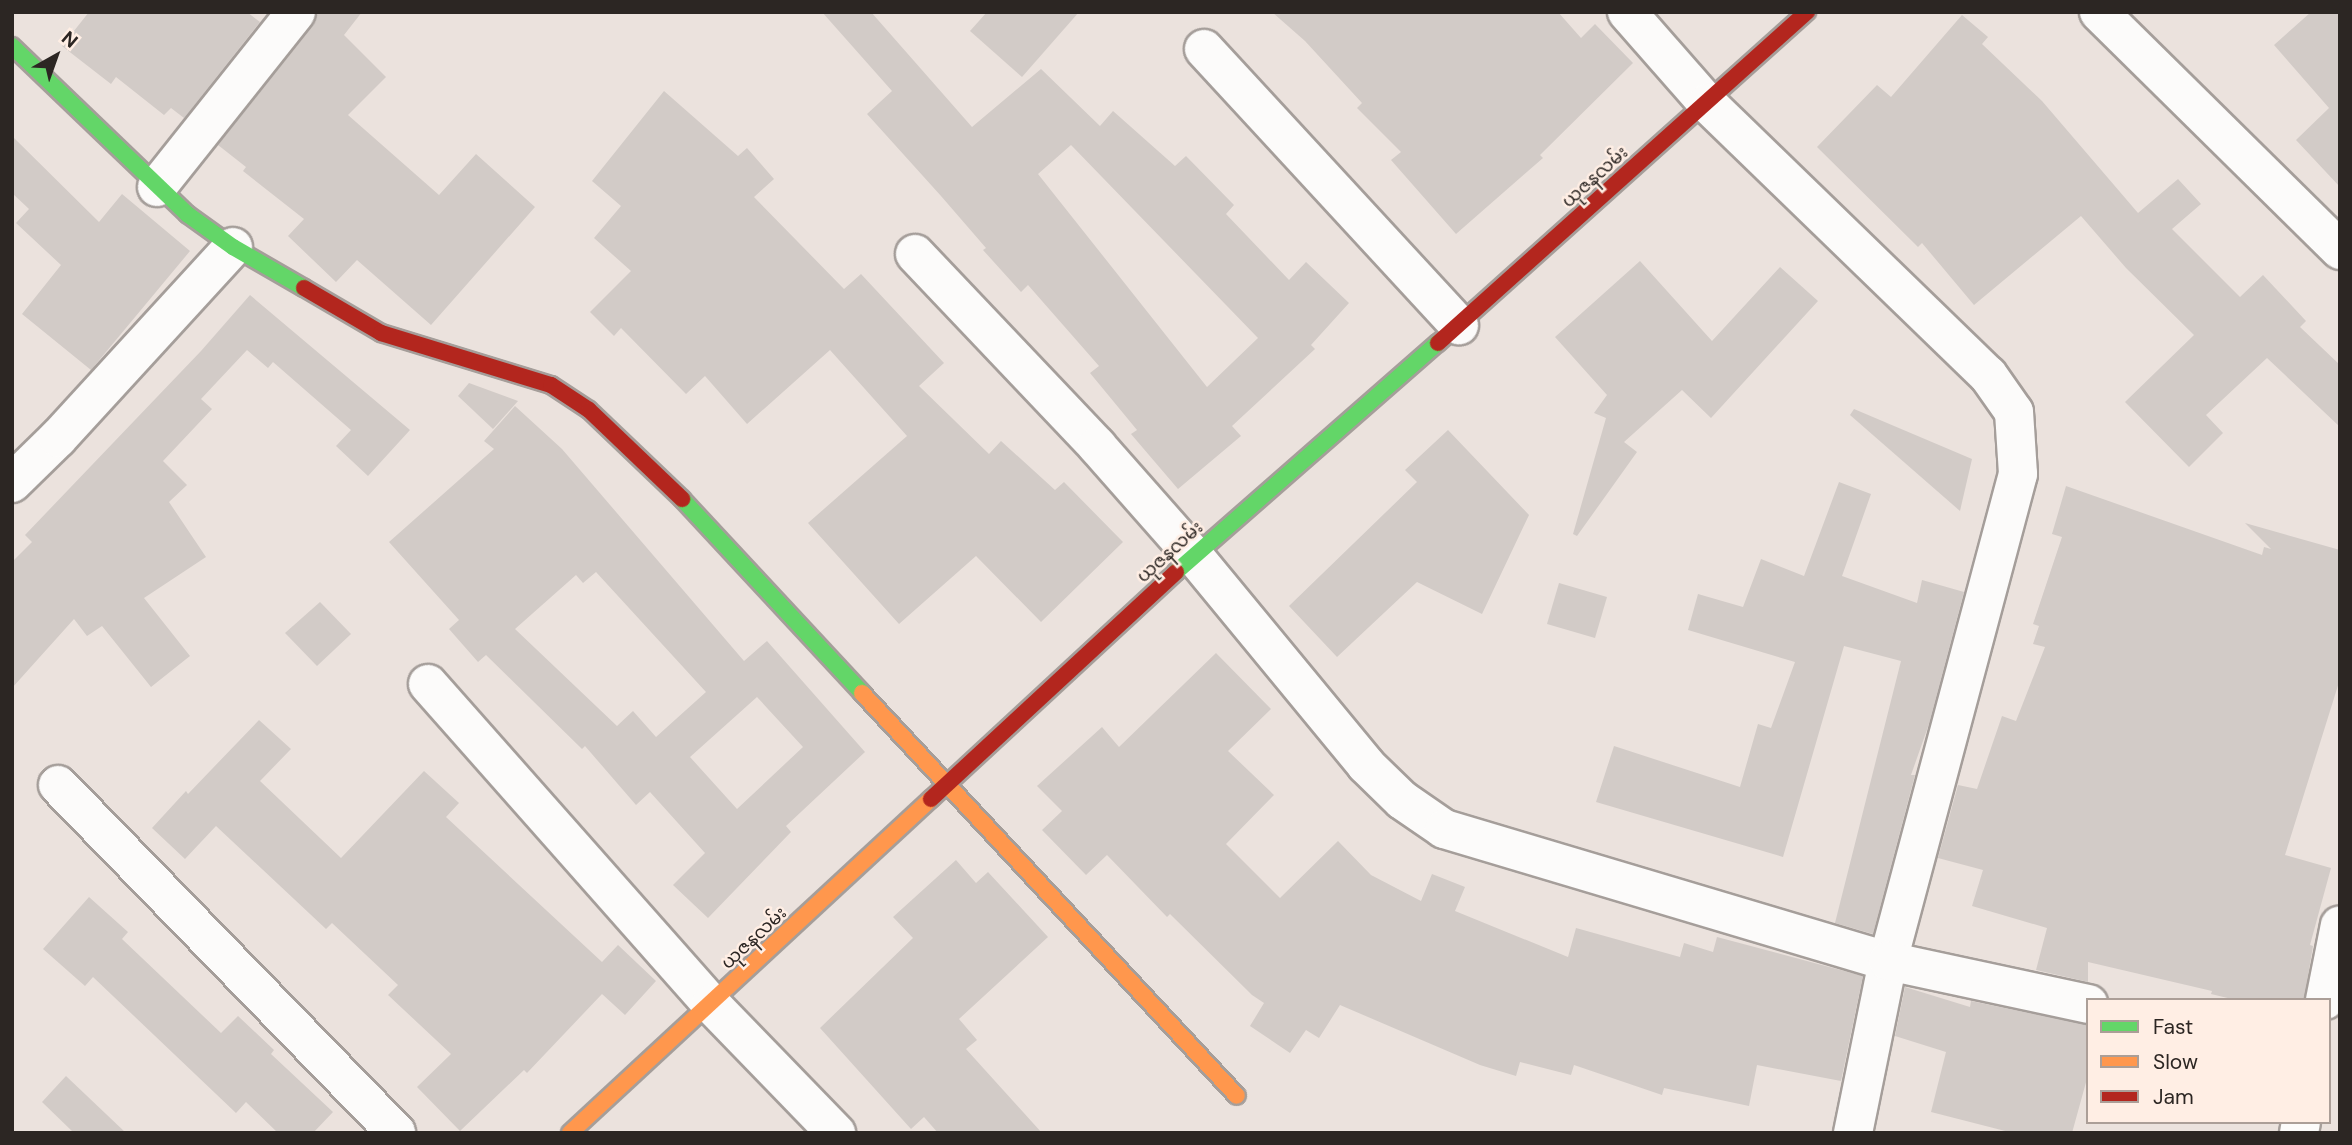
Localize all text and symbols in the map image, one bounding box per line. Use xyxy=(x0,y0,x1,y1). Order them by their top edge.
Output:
north arrow xyxy=(21,21,91,91)
text: N xyxy=(56,25,83,54)
street label: ယုဇနလမ်း xyxy=(1557,142,1633,212)
street label: ယုဇနလမ်း xyxy=(1132,517,1208,587)
street label: ယုဇနလမ်း xyxy=(717,902,791,974)
legend xyxy=(2086,998,2331,1124)
text: Fast xyxy=(2153,1013,2193,1041)
text: Slow xyxy=(2153,1048,2198,1076)
text: Jam xyxy=(2153,1083,2194,1111)

